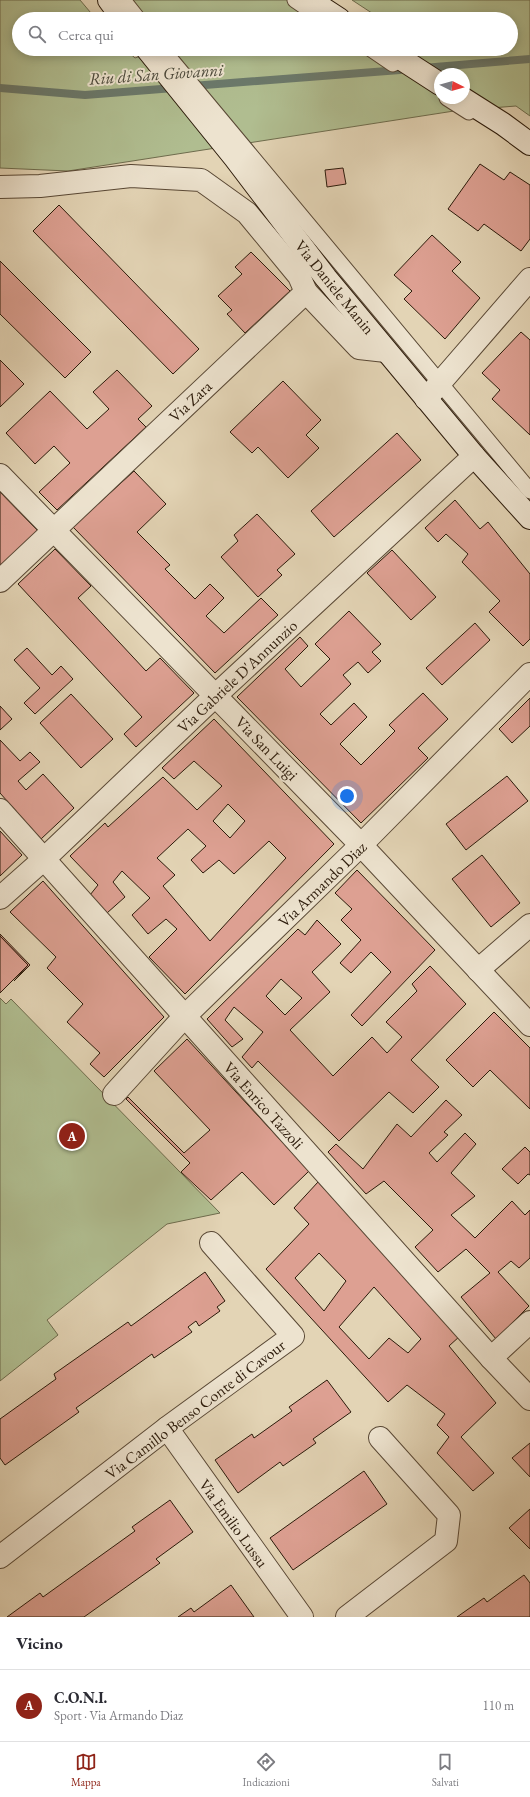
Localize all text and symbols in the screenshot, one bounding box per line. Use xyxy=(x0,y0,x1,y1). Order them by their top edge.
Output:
search box xyxy=(12,12,518,56)
icon: search xyxy=(26,23,48,45)
text: Cerca qui xyxy=(58,25,114,44)
water label: Riu di San Giovanni xyxy=(88,58,225,90)
north arrow xyxy=(434,68,470,104)
street label: Via Daniele Manin xyxy=(290,236,379,339)
street label: Via Zara xyxy=(164,376,217,427)
street label: Via Gabriele D'Annunzio xyxy=(173,615,302,738)
street label: Via San Luigi xyxy=(231,712,303,785)
your location xyxy=(337,786,357,806)
street label: Via Armando Diaz xyxy=(274,837,371,932)
street label: Via Enrico Tazzoli xyxy=(219,1057,308,1154)
pin: A xyxy=(59,1121,85,1151)
street label: Via Camillo Benso Conte di Cavour xyxy=(101,1334,290,1484)
street label: Via Emilio Lussu xyxy=(194,1475,273,1572)
text: Vicino xyxy=(16,1632,63,1654)
text: C.O.N.I. xyxy=(54,1688,107,1707)
text: A xyxy=(24,1697,34,1714)
text: 110 m xyxy=(483,1697,514,1714)
text: Sport · Via Armando Diaz xyxy=(54,1707,183,1724)
tab: Mappa xyxy=(71,1751,101,1789)
tab: Indicazioni xyxy=(243,1751,290,1789)
tab: Salvati xyxy=(432,1751,459,1789)

